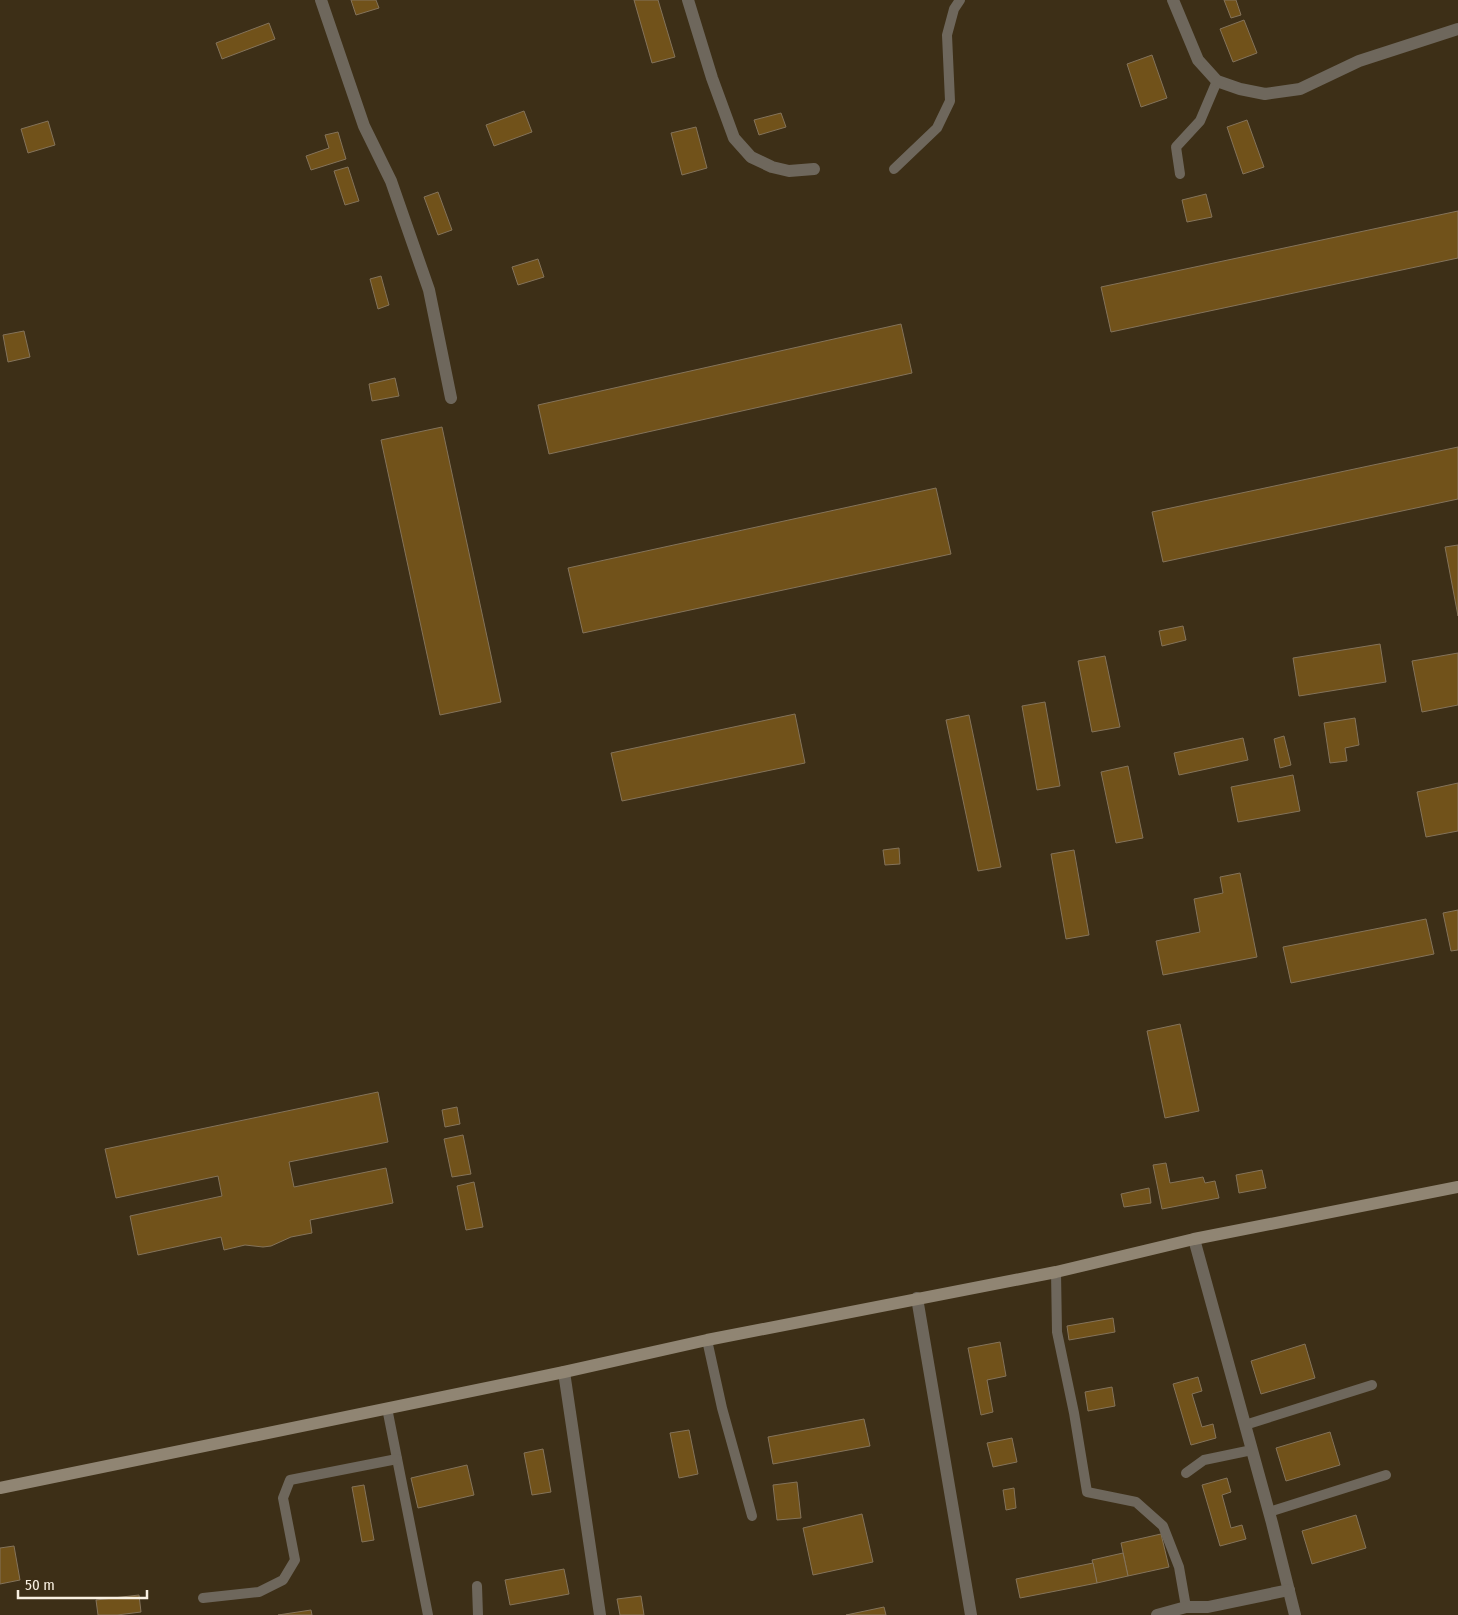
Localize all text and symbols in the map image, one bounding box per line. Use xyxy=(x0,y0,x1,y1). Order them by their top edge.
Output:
scale bar xyxy=(18,1568,146,1600)
text: 50 m xyxy=(25,1576,55,1594)

